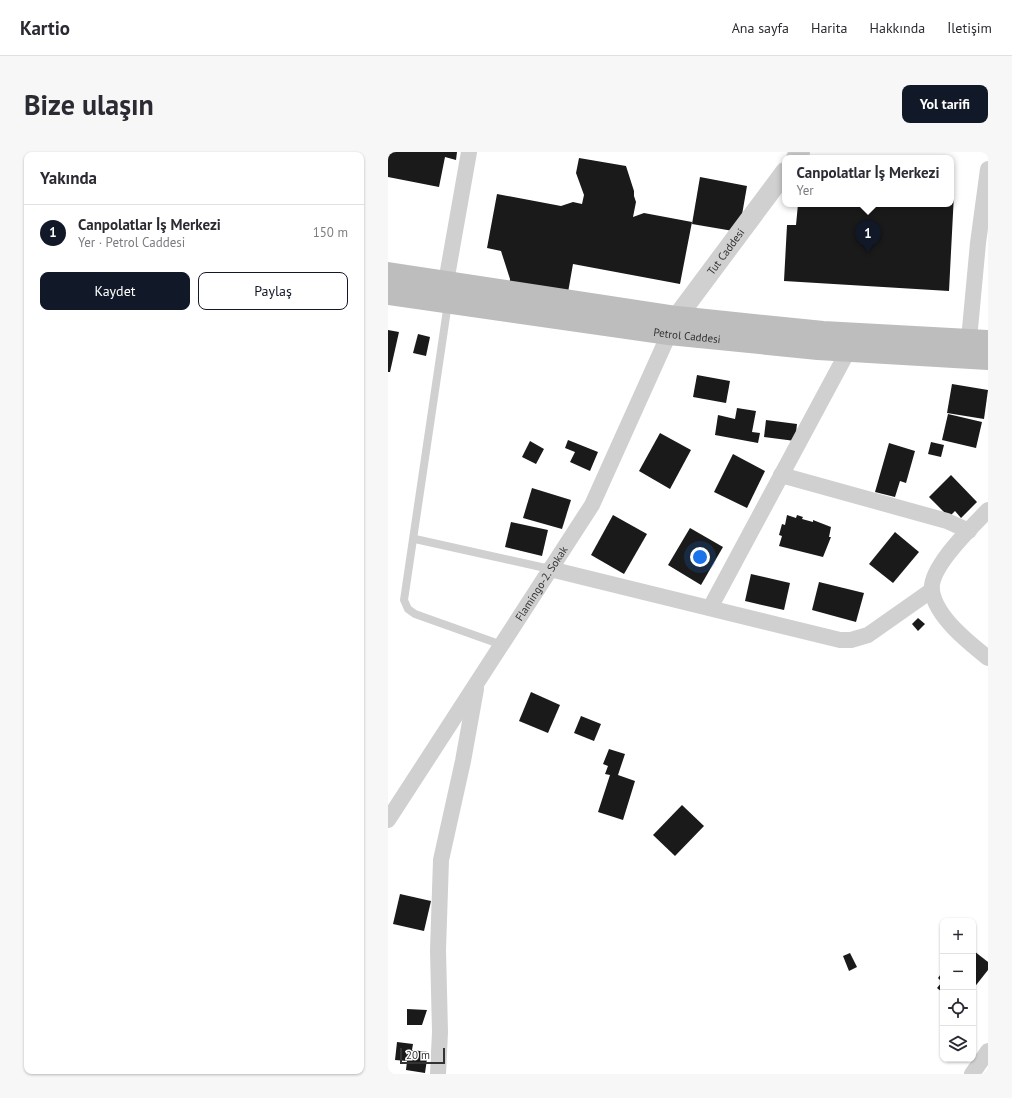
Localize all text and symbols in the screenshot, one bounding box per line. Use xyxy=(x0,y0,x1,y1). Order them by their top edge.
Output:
text: Kartio xyxy=(20,16,70,40)
text: Ana sayfa xyxy=(732,19,789,37)
text: Harita xyxy=(811,19,848,37)
text: Hakkında xyxy=(870,19,925,37)
text: İletişim xyxy=(947,19,992,37)
button: Yol tarifi xyxy=(902,85,988,123)
text: Bize ulaşın xyxy=(24,86,154,123)
popup xyxy=(782,155,954,207)
text: Canpolatlar İş Merkezi xyxy=(797,163,939,182)
text: Yakında xyxy=(40,167,97,189)
text: Yer xyxy=(797,182,814,199)
text: Canpolatlar İş Merkezi xyxy=(78,215,221,234)
pin: 1 xyxy=(855,220,881,253)
text: 1 xyxy=(49,224,57,241)
text: 150 m xyxy=(313,224,348,241)
street label: Tut Caddesi xyxy=(704,226,748,277)
text: Yer · Petrol Caddesi xyxy=(78,234,185,251)
button: Kaydet xyxy=(40,272,190,310)
button: Paylaş xyxy=(198,272,348,310)
street label: Petrol Caddesi xyxy=(653,325,721,346)
street label: Flamingo-2. Sokak xyxy=(512,543,571,623)
your location xyxy=(690,547,710,567)
map controls xyxy=(940,918,976,1062)
button: + xyxy=(940,918,976,954)
button: − xyxy=(940,954,976,990)
button: locate xyxy=(940,990,976,1026)
button: layers xyxy=(940,1026,976,1062)
scale bar xyxy=(400,1046,445,1065)
text: 20 m xyxy=(406,1048,430,1062)

